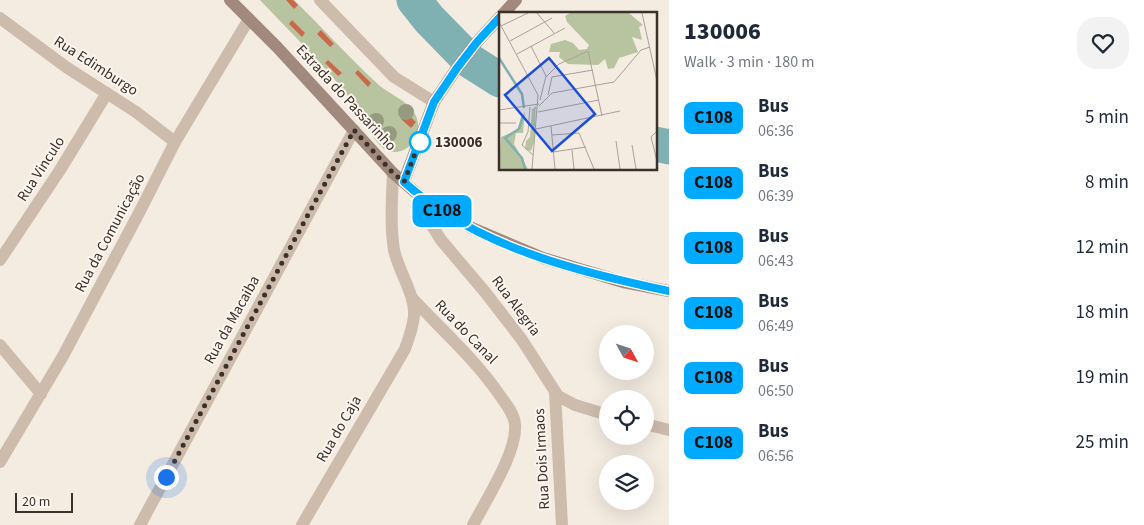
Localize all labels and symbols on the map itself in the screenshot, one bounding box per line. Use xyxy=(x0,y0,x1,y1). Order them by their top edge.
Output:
inset map xyxy=(499,12,656,170)
street label: Rua Edimburgo xyxy=(50,31,142,101)
street label: Estrada do Passarinho xyxy=(291,40,401,156)
marker: 130006 xyxy=(409,131,431,153)
street label: Rua Vinculo xyxy=(12,132,70,206)
place label: 130006 xyxy=(435,132,483,153)
street label: Rua da Comunicação xyxy=(70,170,150,296)
line badge: C108 xyxy=(407,195,477,227)
street label: Rua da Macaiba xyxy=(199,272,265,368)
street label: Rua Alegria xyxy=(486,272,546,340)
street label: Rua do Canal xyxy=(430,295,502,369)
north arrow xyxy=(599,325,654,380)
street label: Rua do Caja xyxy=(311,392,367,466)
street label: Rua Dois Irmaos xyxy=(529,408,555,510)
your location xyxy=(154,465,179,490)
scale bar xyxy=(15,490,72,513)

